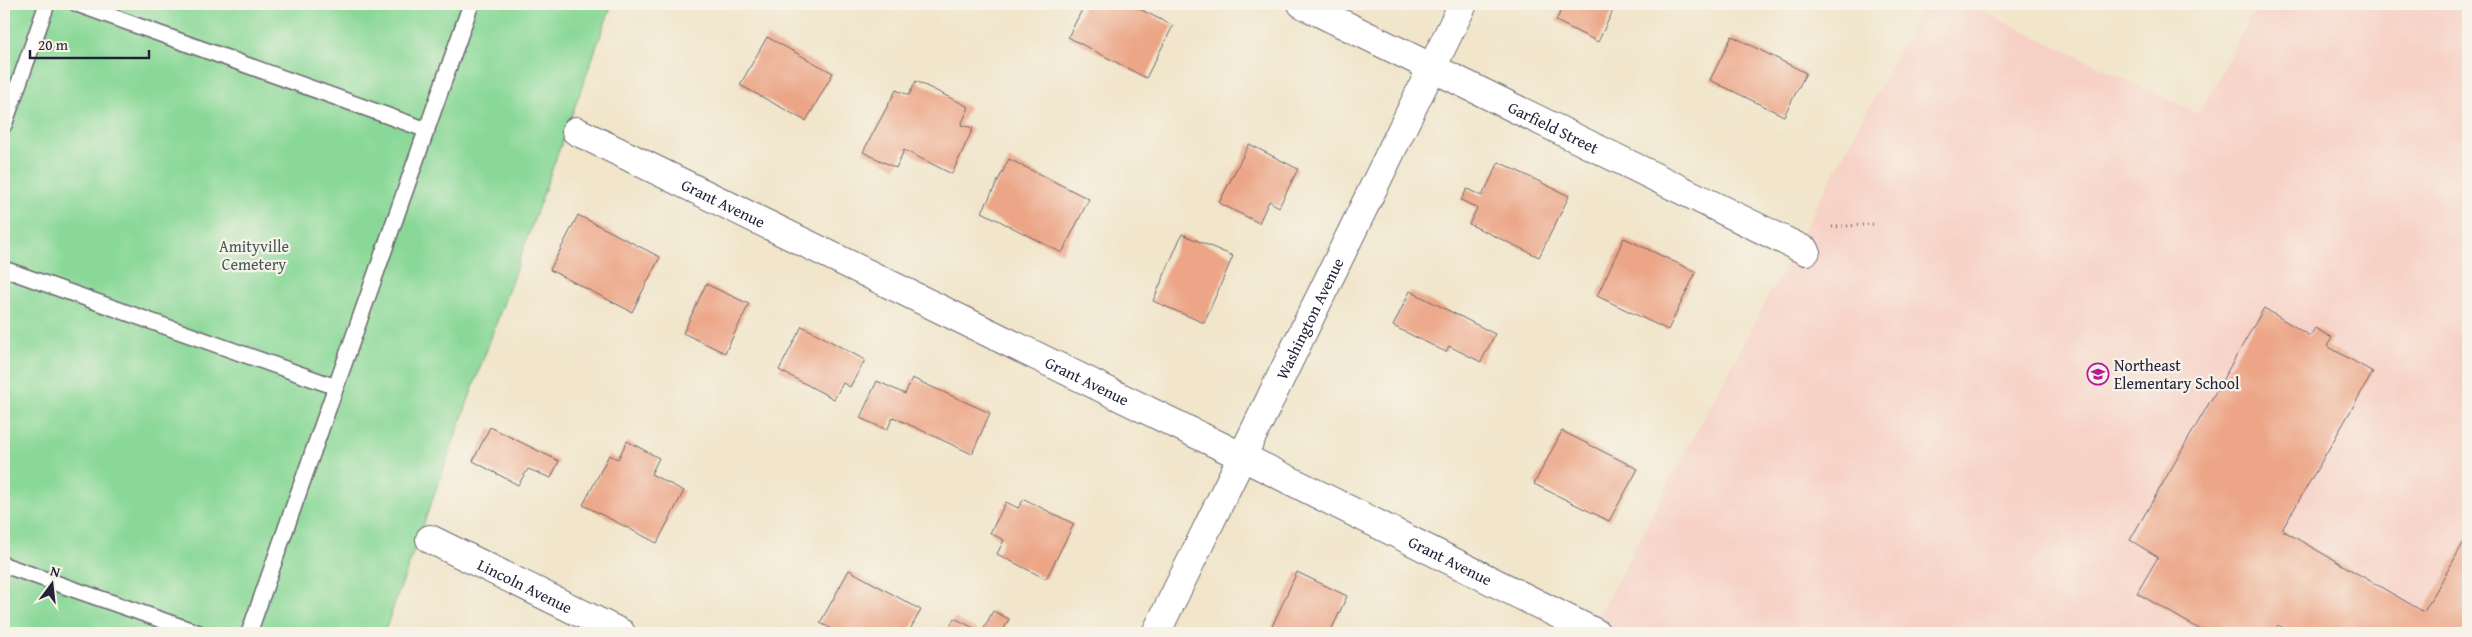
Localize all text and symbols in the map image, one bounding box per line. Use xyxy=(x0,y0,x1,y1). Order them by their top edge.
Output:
scale bar xyxy=(30,28,149,60)
text: 20 m xyxy=(38,34,69,55)
street label: Garfield Street xyxy=(1504,95,1603,160)
street label: Grant Avenue xyxy=(677,172,769,234)
park label: Amityville Cemetery xyxy=(219,234,289,276)
street label: Washington Avenue xyxy=(1270,253,1349,383)
street label: Grant Avenue xyxy=(1041,350,1133,412)
place label: Northeast Elementary School xyxy=(2114,353,2240,395)
school or university icon: Northeast Elementary School xyxy=(2086,362,2110,386)
street label: Grant Avenue xyxy=(1404,529,1496,591)
street label: Lincoln Avenue xyxy=(474,552,577,619)
north arrow xyxy=(28,560,78,610)
text: N xyxy=(48,561,63,582)

